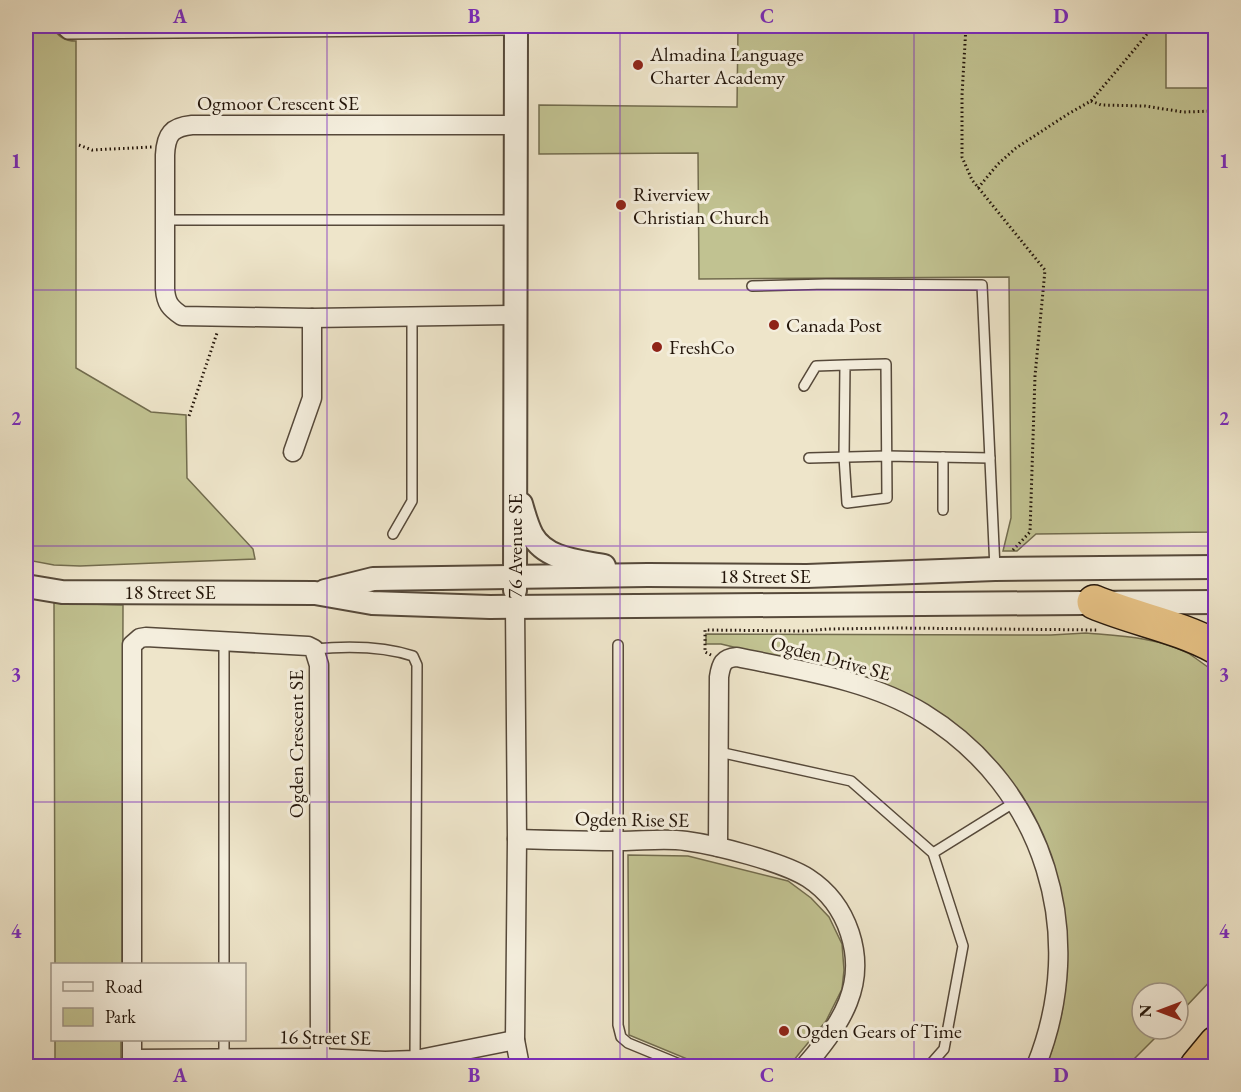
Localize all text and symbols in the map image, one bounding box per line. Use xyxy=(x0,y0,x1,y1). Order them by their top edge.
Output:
text: A xyxy=(172,3,188,29)
text: B xyxy=(468,3,480,29)
text: C xyxy=(760,3,774,29)
text: D xyxy=(1053,3,1069,29)
place label: Almadina Language Charter Academy xyxy=(649,41,804,90)
marker: Almadina Language Charter Academy xyxy=(631,58,645,72)
street label: Ogmoor Crescent SE xyxy=(197,90,359,116)
text: 1 xyxy=(11,148,21,174)
text: 1 xyxy=(1219,148,1229,174)
place label: Riverview Christian Church xyxy=(633,181,769,230)
marker: Riverview Christian Church xyxy=(614,198,628,212)
place label: Canada Post xyxy=(786,312,882,338)
marker: Canada Post xyxy=(767,318,781,332)
place label: FreshCo xyxy=(669,334,735,360)
marker: FreshCo xyxy=(650,340,664,354)
text: 2 xyxy=(11,405,22,431)
text: 2 xyxy=(1219,405,1230,431)
street label: 76 Avenue SE xyxy=(502,493,528,599)
street label: 18 Street SE xyxy=(719,563,811,589)
street label: 18 Street SE xyxy=(124,579,216,605)
street label: Ogden Drive SE xyxy=(768,629,894,687)
text: 3 xyxy=(11,661,21,687)
text: 3 xyxy=(1219,661,1229,687)
street label: Ogden Crescent SE xyxy=(283,670,309,818)
street label: Ogden Rise SE xyxy=(575,805,689,833)
text: 4 xyxy=(11,918,22,944)
text: 4 xyxy=(1219,918,1230,944)
legend xyxy=(51,963,246,1041)
text: Road xyxy=(105,975,144,998)
north arrow xyxy=(1130,981,1190,1041)
text: N xyxy=(1135,1004,1156,1017)
text: Park xyxy=(105,1005,136,1028)
place label: Ogden Gears of Time xyxy=(796,1018,962,1044)
street label: 16 Street SE xyxy=(279,1023,371,1051)
marker: Ogden Gears of Time xyxy=(777,1024,791,1038)
text: A xyxy=(172,1062,188,1088)
text: B xyxy=(468,1062,480,1088)
text: C xyxy=(760,1062,774,1088)
text: D xyxy=(1053,1062,1069,1088)

